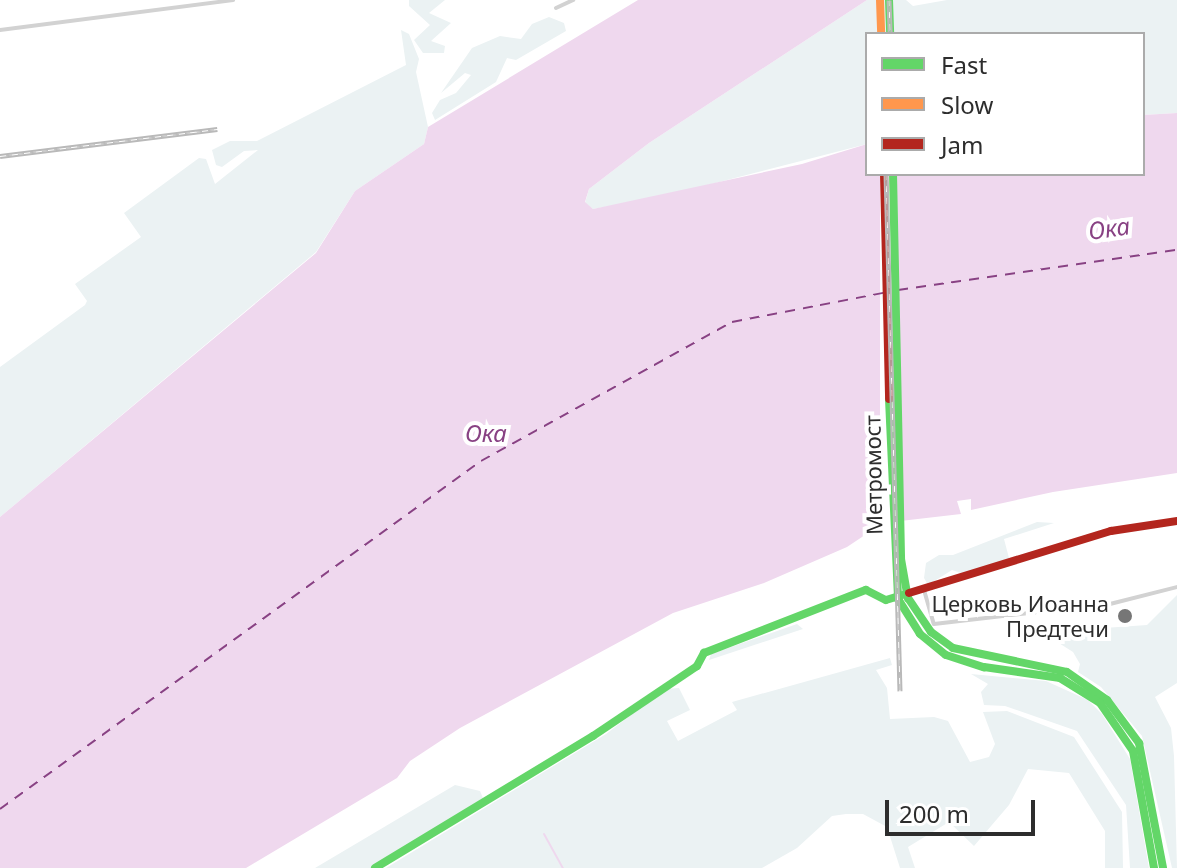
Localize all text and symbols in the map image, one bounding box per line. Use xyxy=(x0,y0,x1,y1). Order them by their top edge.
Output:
legend xyxy=(865,32,1145,176)
text: Fast xyxy=(941,48,987,81)
text: Slow xyxy=(941,88,993,121)
text: Jam xyxy=(941,128,983,161)
water label: Ока xyxy=(1086,211,1132,245)
street label: Метромост xyxy=(859,415,887,535)
water label: Ока xyxy=(465,419,507,447)
place label: Церковь Иоанна Предтечи xyxy=(932,590,1109,642)
marker: Церковь Иоанна Предтечи xyxy=(1116,607,1134,625)
scale bar xyxy=(889,784,1039,834)
text: 200 m xyxy=(899,797,969,830)

